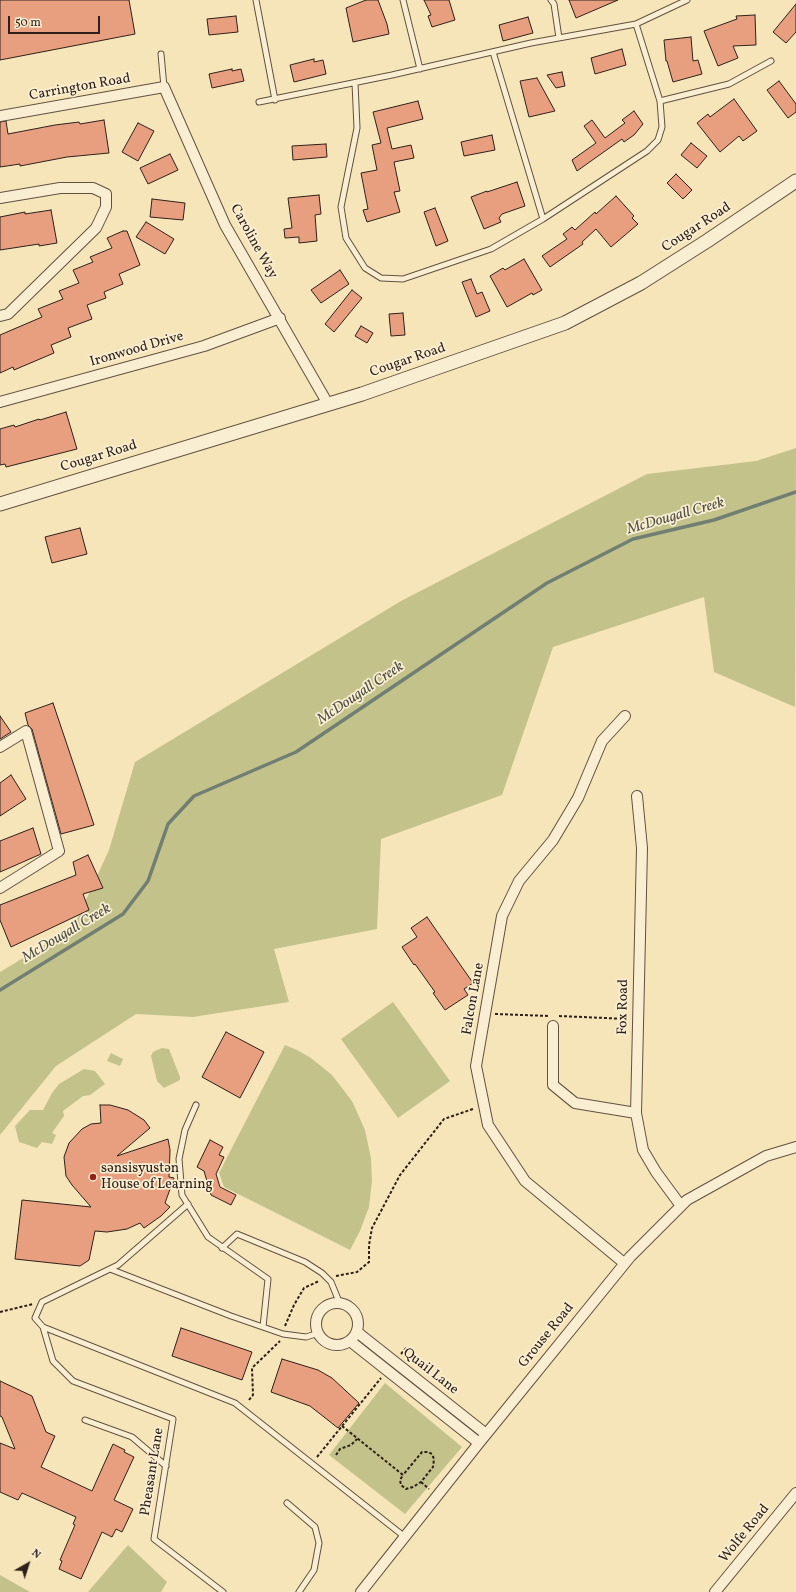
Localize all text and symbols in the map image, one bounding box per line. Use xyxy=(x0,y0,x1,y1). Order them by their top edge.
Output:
scale bar xyxy=(10,8,102,34)
text: 50 m xyxy=(15,15,41,31)
street label: Carrington Road xyxy=(28,71,132,105)
street label: Cougar Road xyxy=(659,199,735,257)
street label: Caroline Way xyxy=(226,202,280,282)
street label: Ironwood Drive xyxy=(88,329,186,371)
street label: Cougar Road xyxy=(368,340,448,382)
street label: Cougar Road xyxy=(59,437,139,477)
water label: McDougall Creek xyxy=(625,495,727,539)
water label: McDougall Creek xyxy=(314,658,408,730)
water label: McDougall Creek xyxy=(19,900,115,968)
street label: Falcon Lane xyxy=(459,962,489,1036)
street label: Fox Road xyxy=(615,979,633,1035)
place label: sənsisyustən House of Learning xyxy=(101,1161,213,1194)
marker: sənsisyustən House of Learning xyxy=(88,1172,98,1182)
street label: Grouse Road xyxy=(516,1300,578,1372)
street label: Quail Lane xyxy=(399,1345,461,1399)
street label: Pheasant Lane xyxy=(138,1427,168,1517)
street label: Wolfe Road xyxy=(716,1501,774,1567)
north arrow xyxy=(8,1544,48,1584)
text: N xyxy=(28,1546,44,1563)

